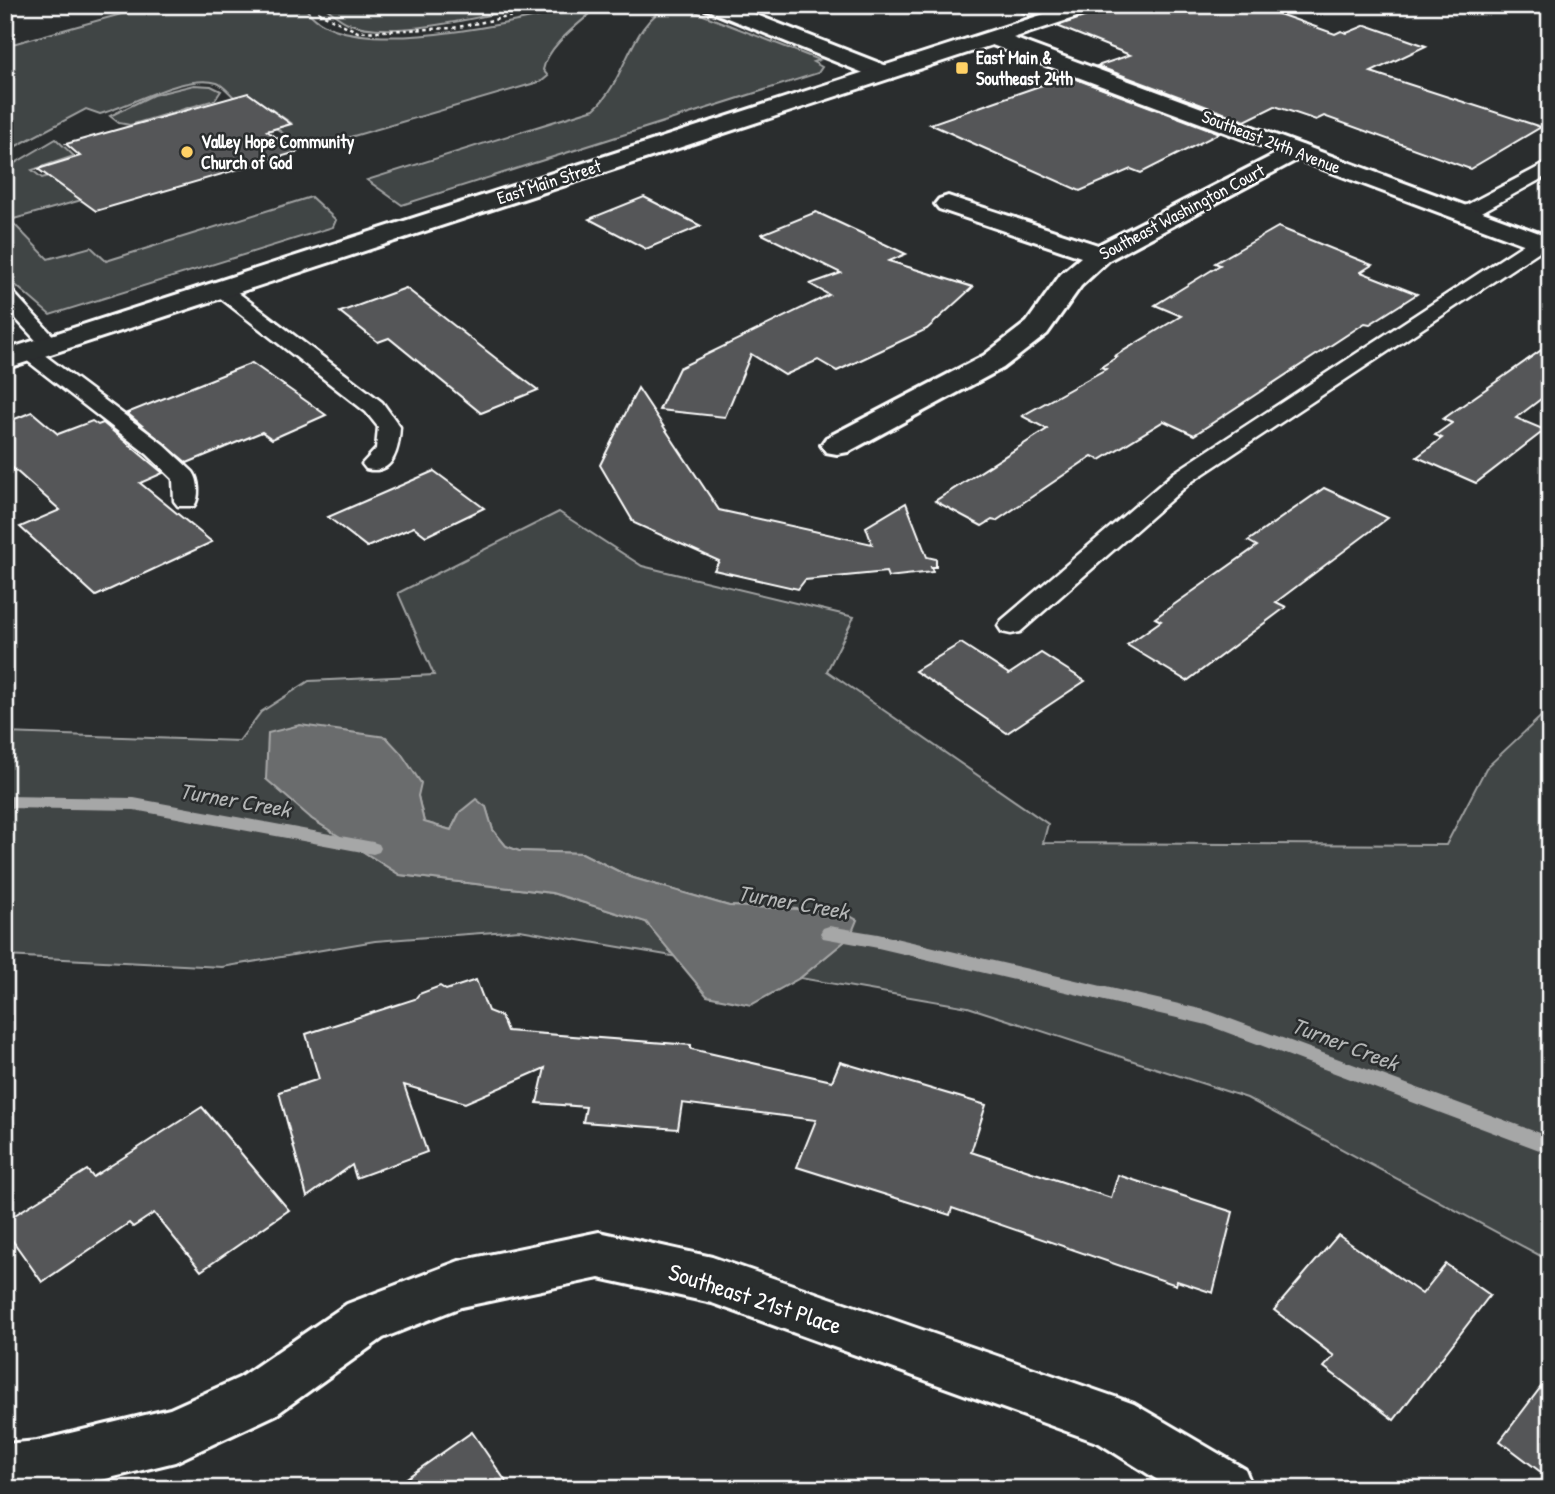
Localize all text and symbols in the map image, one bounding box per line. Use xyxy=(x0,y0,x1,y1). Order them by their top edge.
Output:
place label: East Main & Southeast 24th xyxy=(976,45,1073,91)
marker: East Main & Southeast 24th xyxy=(954,60,970,76)
street label: Southeast 24th Avenue xyxy=(1198,104,1344,179)
place label: Valley Hope Community Church of God xyxy=(201,129,355,175)
marker: Valley Hope Community Church of God xyxy=(179,144,195,160)
street label: East Main Street xyxy=(493,153,605,210)
street label: Southeast Washington Court xyxy=(1095,157,1270,266)
water label: Turner Creek xyxy=(177,775,295,825)
water label: Turner Creek xyxy=(735,877,853,927)
water label: Turner Creek xyxy=(1287,1009,1405,1079)
street label: Southeast 21st Place xyxy=(665,1255,846,1341)

